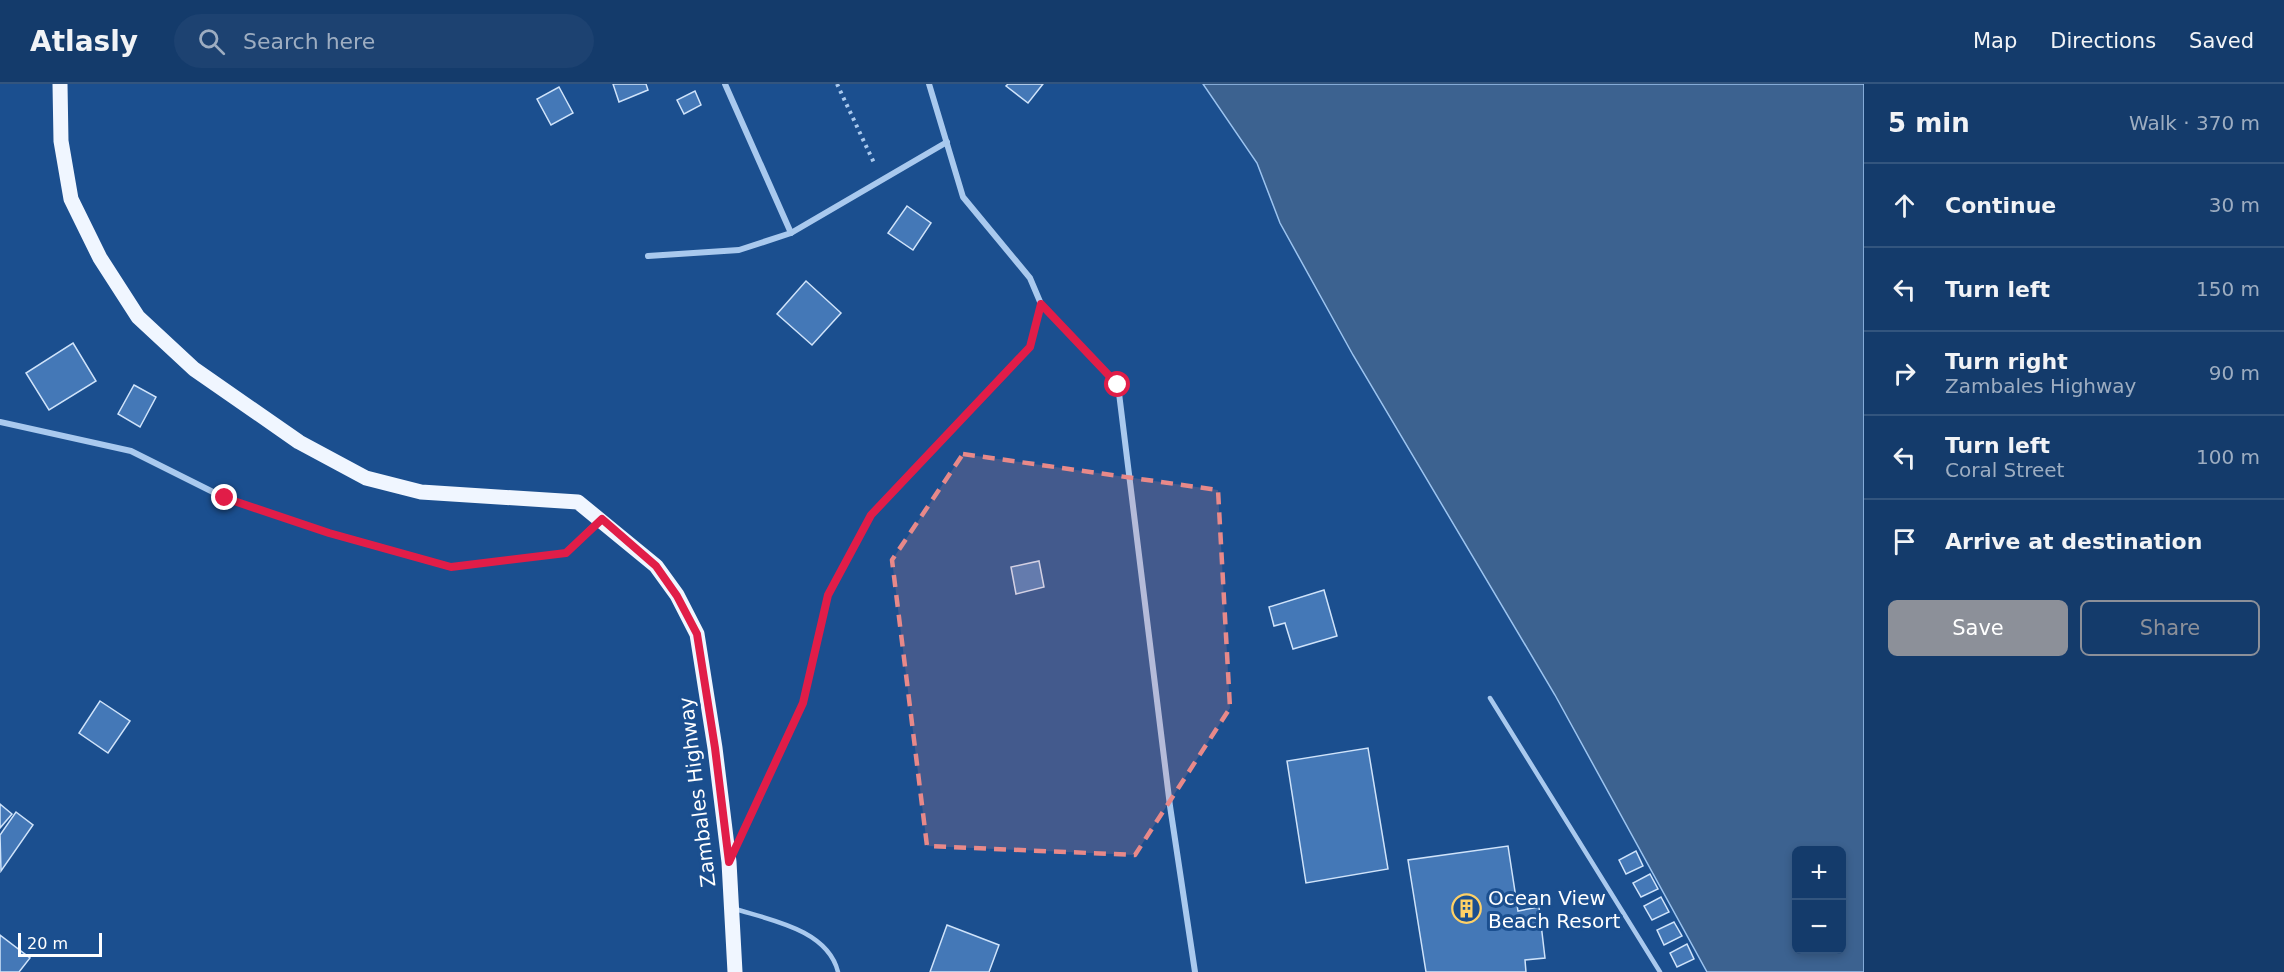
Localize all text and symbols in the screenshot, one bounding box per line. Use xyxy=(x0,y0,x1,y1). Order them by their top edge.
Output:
search box xyxy=(174,14,594,68)
text: Atlasly xyxy=(30,25,138,58)
icon: search xyxy=(195,25,228,58)
text: Search here xyxy=(243,29,375,54)
text: Map xyxy=(1973,29,2017,53)
text: Directions xyxy=(2050,29,2156,53)
text: Saved xyxy=(2189,29,2254,53)
text: 5 min xyxy=(1888,108,1970,138)
text: Walk · 370 m xyxy=(2129,111,2260,135)
icon: ahead xyxy=(1888,189,1921,222)
text: Continue xyxy=(1945,193,2056,218)
text: 30 m xyxy=(2209,193,2260,217)
icon: left xyxy=(1888,273,1921,306)
text: Turn left xyxy=(1945,277,2050,302)
text: 150 m xyxy=(2196,277,2260,301)
text: Turn right xyxy=(1945,349,2068,374)
icon: right xyxy=(1888,357,1921,390)
text: 90 m xyxy=(2209,361,2260,385)
route start xyxy=(1104,371,1130,397)
text: Zambales Highway xyxy=(1945,374,2136,398)
text: Turn left xyxy=(1945,433,2050,458)
icon: left xyxy=(1888,441,1921,474)
text: 100 m xyxy=(2196,445,2260,469)
text: Coral Street xyxy=(1945,458,2064,482)
route end xyxy=(211,484,237,510)
icon: arrive xyxy=(1888,525,1921,558)
text: Arrive at destination xyxy=(1945,529,2202,554)
button: Save xyxy=(1888,600,2068,656)
button: Share xyxy=(2080,600,2260,656)
street label: Zambales Highway xyxy=(673,695,721,888)
map controls xyxy=(1792,846,1846,954)
button: + xyxy=(1792,846,1846,900)
place label: Ocean View Beach Resort xyxy=(1488,886,1620,933)
building icon: Ocean View Beach Resort xyxy=(1451,893,1483,925)
button: − xyxy=(1792,900,1846,954)
scale bar xyxy=(18,930,102,958)
text: 20 m xyxy=(27,934,68,953)

